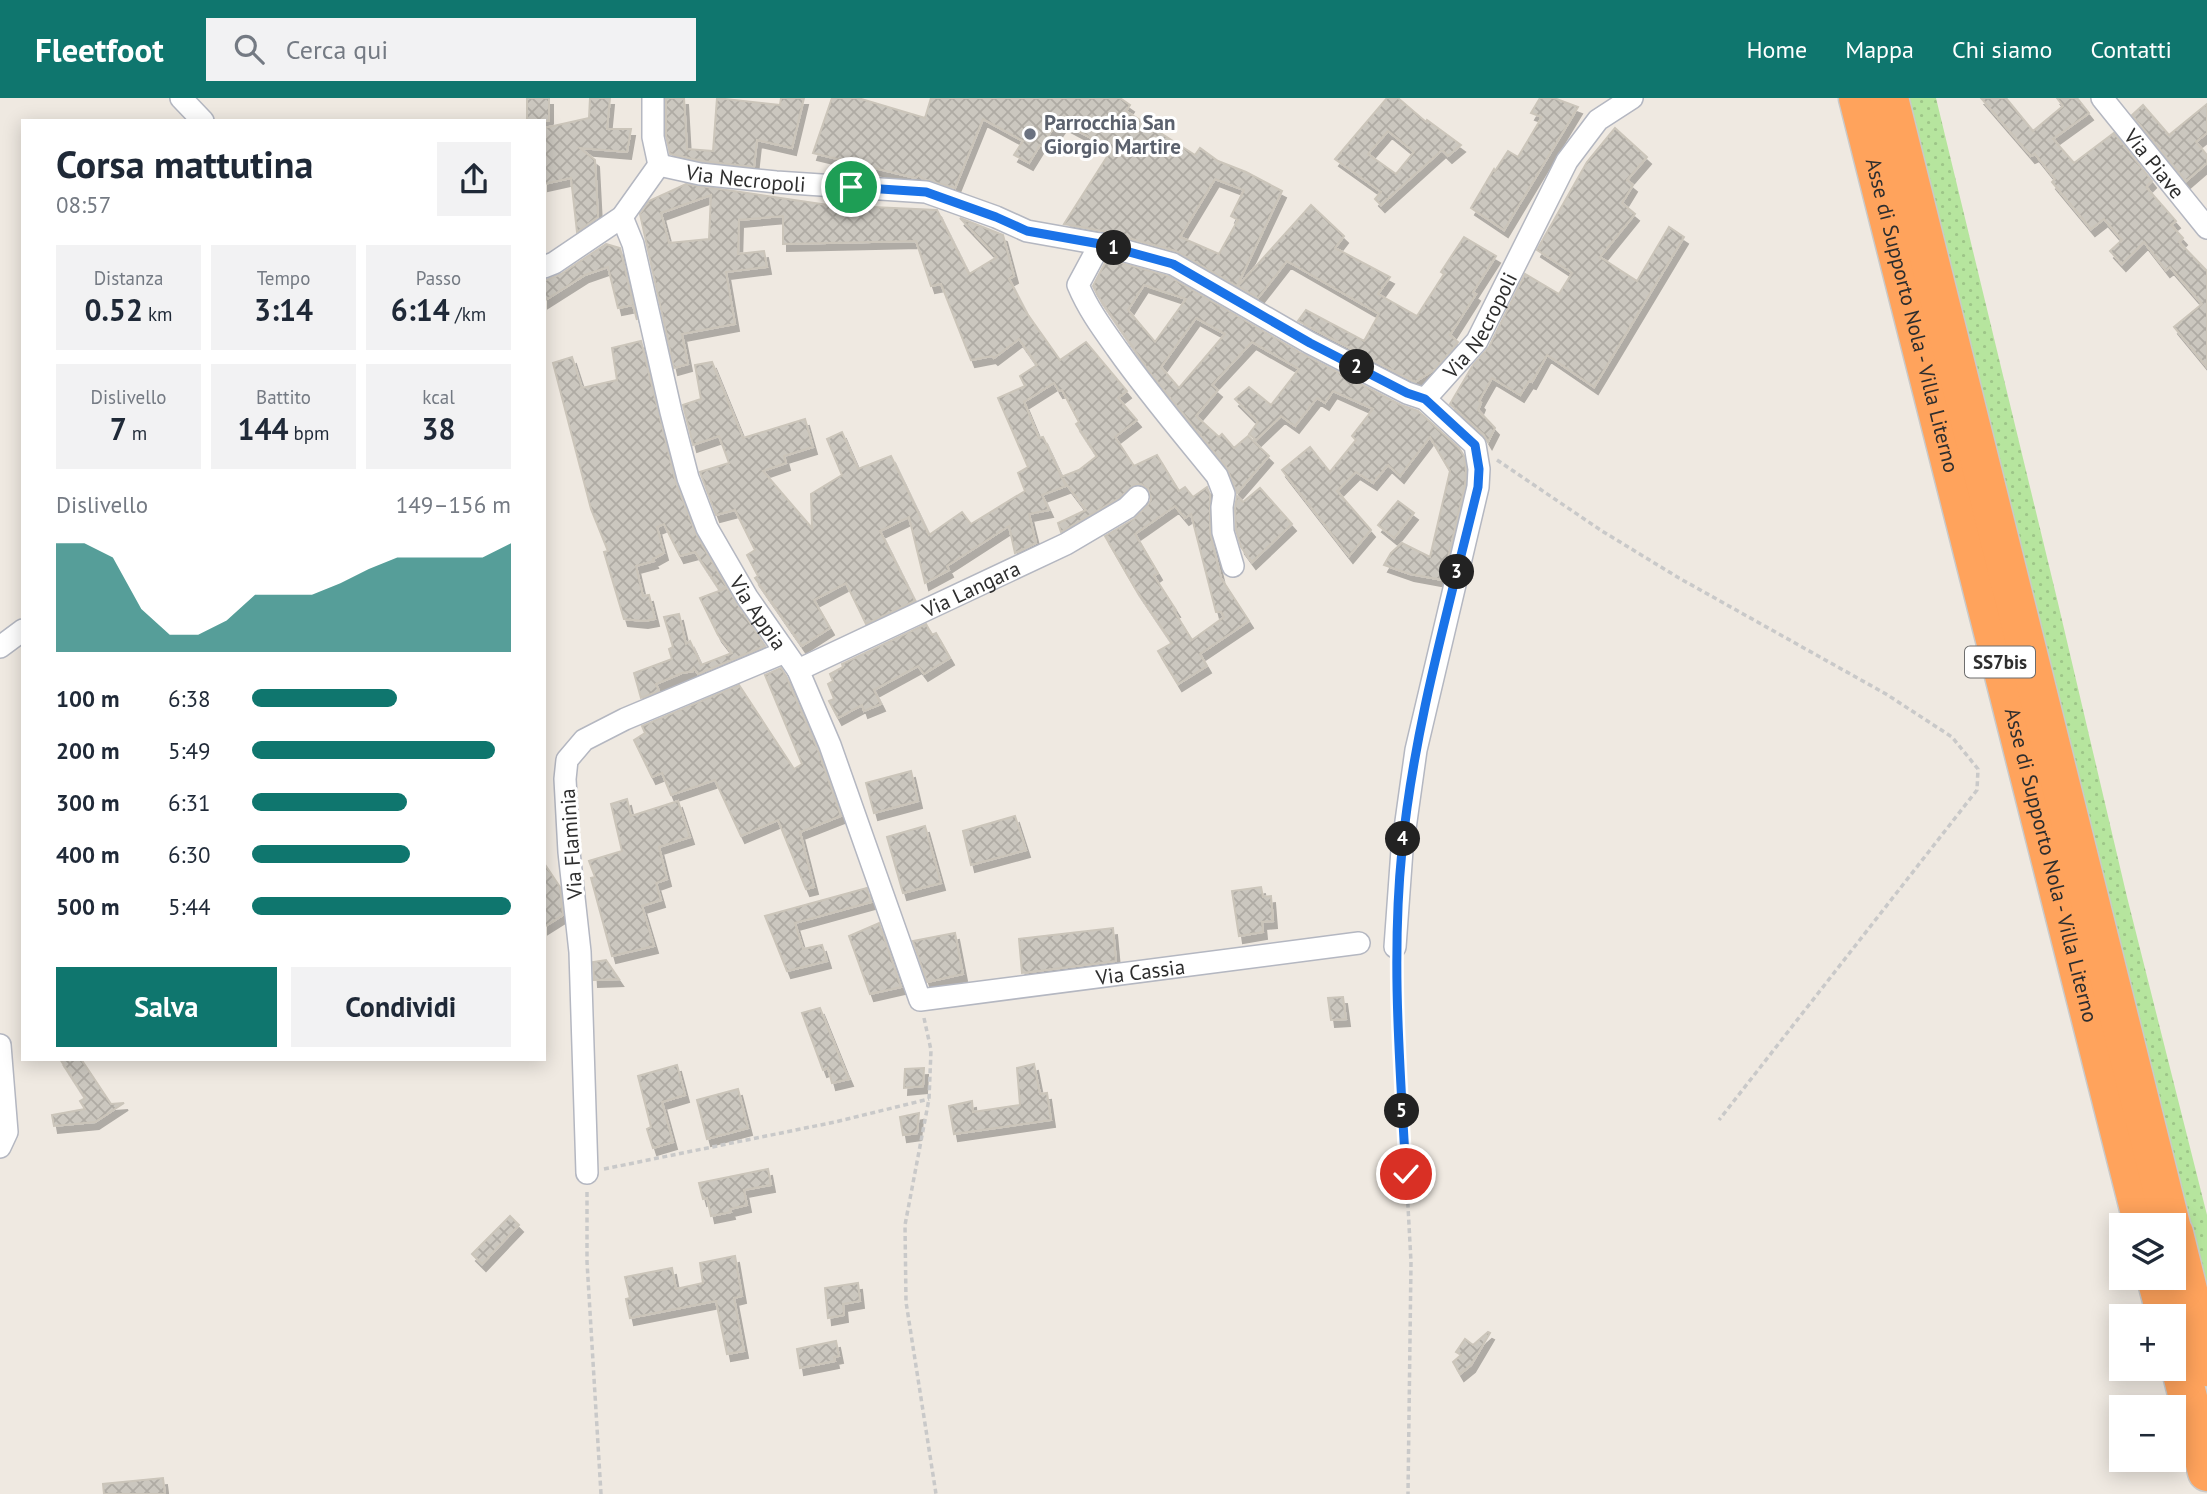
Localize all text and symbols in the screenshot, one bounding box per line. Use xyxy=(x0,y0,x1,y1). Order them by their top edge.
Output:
search box xyxy=(206,18,696,81)
text: Fleetfoot xyxy=(35,28,164,71)
icon: search xyxy=(230,30,268,68)
text: Cerca qui xyxy=(286,33,388,66)
text: Home xyxy=(1746,34,1807,65)
text: Mappa xyxy=(1845,34,1914,65)
text: Chi siamo xyxy=(1952,34,2052,65)
text: Contatti xyxy=(2090,34,2172,65)
place label: Parrocchia San Giorgio Martire xyxy=(1044,109,1181,160)
street label: Via Piave xyxy=(2118,122,2191,204)
marker: Parrocchia San Giorgio Martire xyxy=(1022,126,1038,142)
text: Corsa mattutina xyxy=(56,139,313,188)
button: share xyxy=(437,142,511,216)
street label: Asse di Supporto Nola - Villa Literno xyxy=(1860,155,1966,475)
pin xyxy=(821,157,881,217)
street label: Via Necropoli xyxy=(682,158,807,197)
icon: arrive xyxy=(832,168,870,206)
text: 08:57 xyxy=(56,190,111,219)
pin: 1 xyxy=(1096,230,1132,266)
text: 1 xyxy=(1108,235,1119,259)
text: Distanza xyxy=(94,266,163,290)
text: Tempo xyxy=(257,266,310,290)
text: Passo xyxy=(416,266,461,290)
street label: Via Necropoli xyxy=(1436,268,1523,384)
text: 0.52 xyxy=(84,290,143,329)
text: 3:14 xyxy=(254,290,313,329)
text: 6:14 xyxy=(391,290,450,329)
text: km xyxy=(143,302,173,326)
text: /km xyxy=(450,302,486,326)
pin: 2 xyxy=(1340,350,1374,384)
text: 2 xyxy=(1351,354,1362,378)
text: Dislivello xyxy=(90,385,167,409)
text: Battito xyxy=(256,385,311,409)
text: kcal xyxy=(422,385,455,409)
text: 7 xyxy=(110,409,127,448)
text: 144 xyxy=(237,409,288,448)
text: 38 xyxy=(421,409,456,448)
text: m xyxy=(127,421,147,445)
text: bpm xyxy=(288,421,330,445)
text: Dislivello xyxy=(56,490,148,519)
text: 149–156 m xyxy=(396,490,511,519)
street label: Via Langara xyxy=(917,554,1024,624)
pin: 3 xyxy=(1440,554,1474,589)
text: 3 xyxy=(1451,559,1462,583)
street label: Via Appia xyxy=(723,570,793,655)
road number: SS7bis xyxy=(1965,646,2035,678)
text: 100 m xyxy=(56,684,119,713)
text: 6:38 xyxy=(168,684,211,713)
street label: Asse di Supporto Nola - Villa Literno xyxy=(1999,705,2105,1025)
text: 200 m xyxy=(56,736,119,765)
text: 5:49 xyxy=(168,736,211,765)
text: 300 m xyxy=(56,788,119,817)
text: 6:31 xyxy=(168,788,211,817)
street label: Via Flaminia xyxy=(554,788,588,901)
pin: 4 xyxy=(1386,822,1420,856)
text: 4 xyxy=(1397,826,1408,850)
text: 400 m xyxy=(56,840,119,869)
text: 6:30 xyxy=(168,840,211,869)
text: 500 m xyxy=(56,892,119,921)
text: 5:44 xyxy=(168,892,211,921)
street label: Via Cassia xyxy=(1093,952,1186,991)
button: Salva xyxy=(56,967,277,1047)
button: Condividi xyxy=(291,967,511,1047)
pin: 5 xyxy=(1384,1094,1420,1128)
text: 5 xyxy=(1396,1098,1407,1122)
pin xyxy=(1376,1144,1436,1204)
icon: check xyxy=(1387,1155,1425,1193)
map controls xyxy=(2109,1213,2186,1472)
button: layers xyxy=(2109,1213,2186,1290)
button: + xyxy=(2109,1304,2186,1381)
button: − xyxy=(2109,1395,2186,1472)

